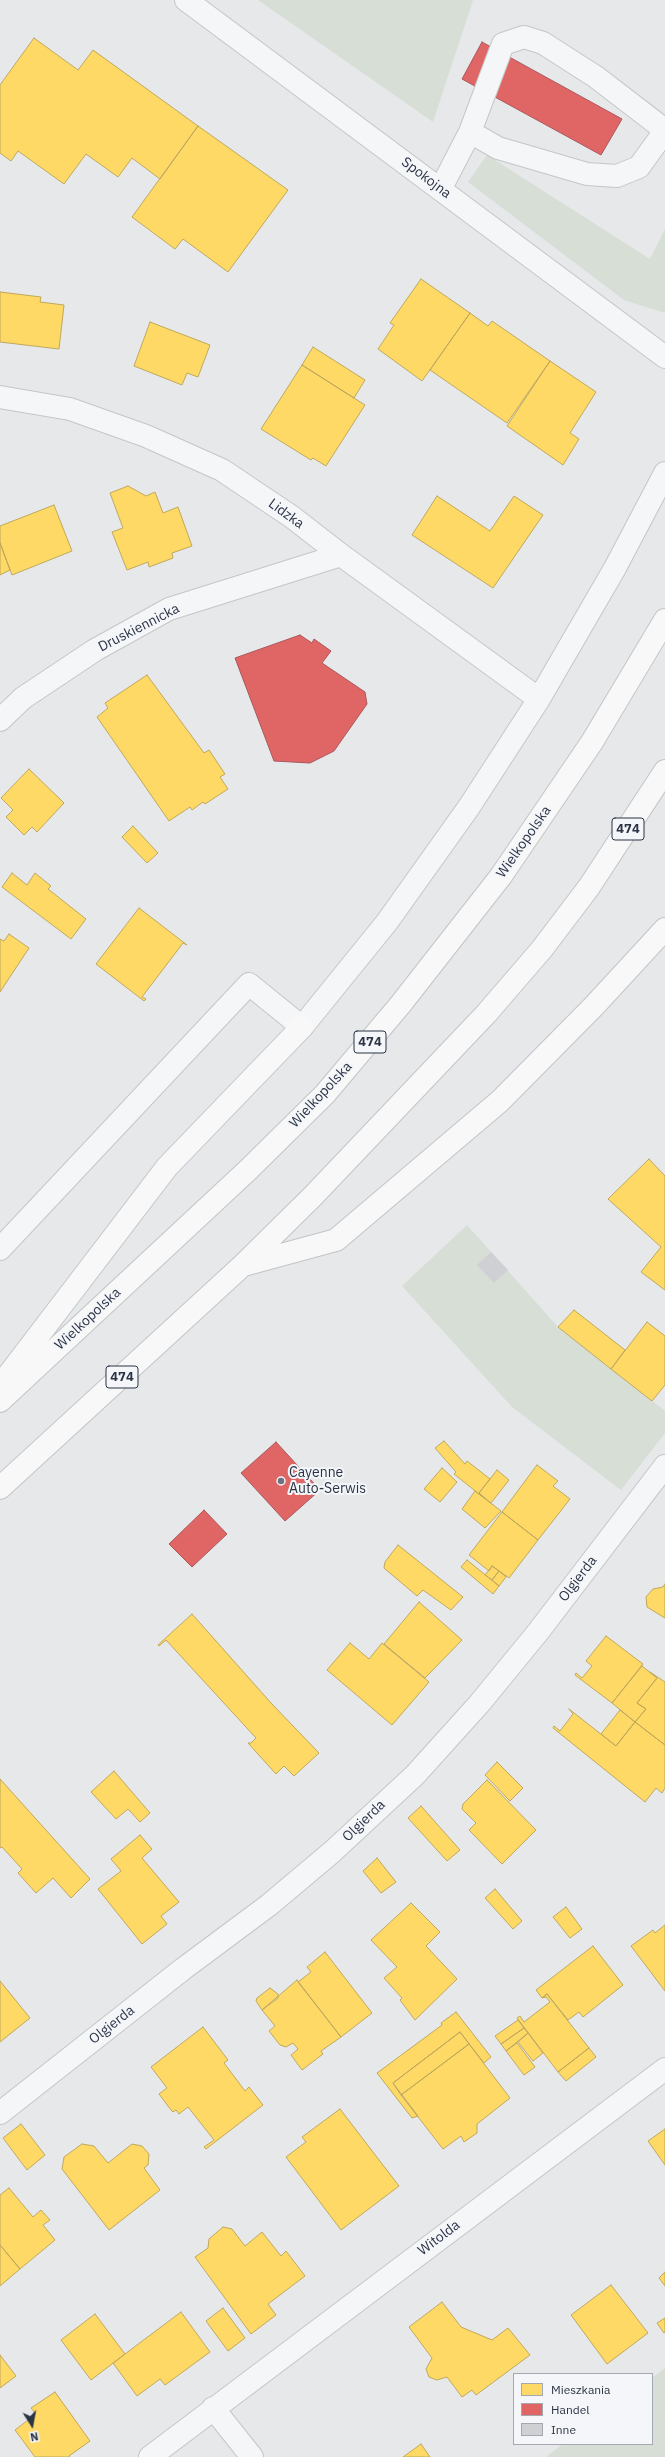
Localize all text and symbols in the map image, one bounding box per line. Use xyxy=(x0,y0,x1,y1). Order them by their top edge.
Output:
street label: Spokojna xyxy=(398,154,454,202)
street label: Lidzka xyxy=(265,495,307,533)
street label: Druskiennicka xyxy=(95,600,183,656)
street label: Wielkopolska xyxy=(493,803,555,881)
road number: 474 xyxy=(612,818,644,840)
road number: 474 xyxy=(354,1031,386,1053)
street label: Wielkopolska xyxy=(286,1059,356,1131)
street label: Wielkopolska xyxy=(52,1284,124,1354)
road number: 474 xyxy=(106,1366,138,1388)
place label: Cayenne Auto-Serwis xyxy=(289,1465,366,1498)
marker: Cayenne Auto-Serwis xyxy=(276,1476,286,1486)
street label: Olgierda xyxy=(555,1553,601,1605)
street label: Olgierda xyxy=(339,1797,389,1845)
street label: Olgierda xyxy=(86,2002,138,2048)
street label: Witolda xyxy=(415,2217,463,2259)
legend xyxy=(513,2373,653,2445)
text: Mieszkania xyxy=(551,2382,611,2397)
text: Handel xyxy=(551,2402,590,2417)
north arrow xyxy=(12,2405,52,2445)
text: Inne xyxy=(551,2422,576,2437)
text: N xyxy=(29,2429,40,2444)

